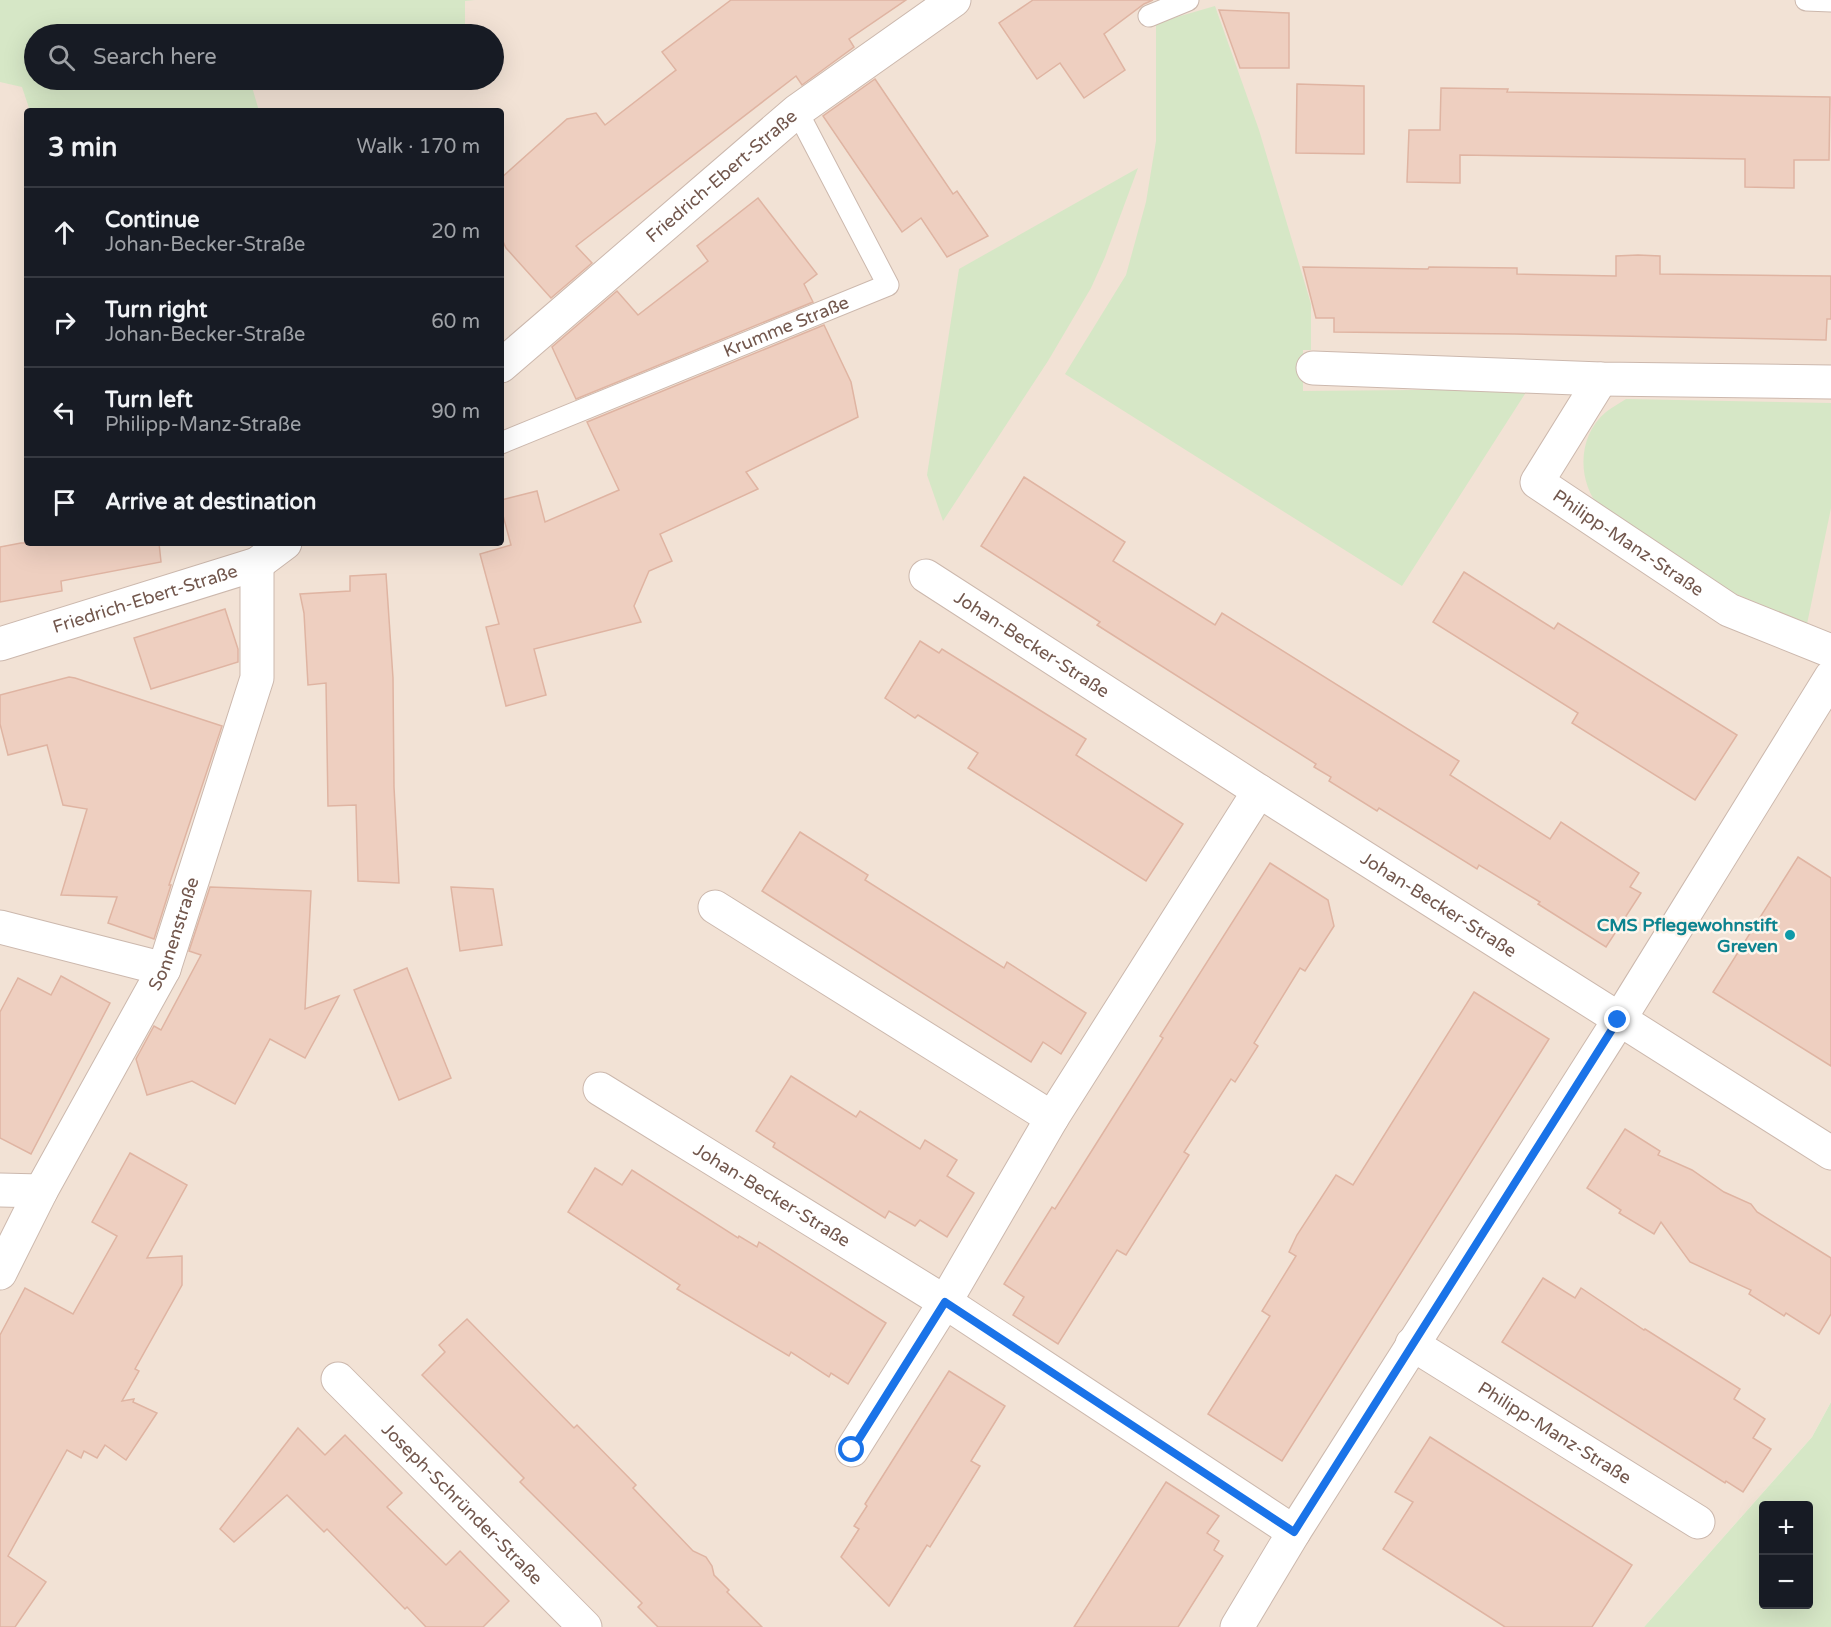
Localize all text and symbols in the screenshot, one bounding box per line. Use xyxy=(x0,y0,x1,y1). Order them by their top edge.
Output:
search box xyxy=(24,24,504,90)
icon: search xyxy=(45,41,78,74)
text: Search here xyxy=(93,44,217,70)
street label: Friedrich-Ebert-Straße xyxy=(641,105,802,247)
text: 3 min xyxy=(48,132,117,163)
text: Walk · 170 m xyxy=(357,135,480,159)
text: Continue xyxy=(105,207,200,233)
icon: ahead xyxy=(48,216,81,249)
text: 20 m xyxy=(431,220,480,244)
text: Johan-Becker-Straße xyxy=(105,233,305,257)
street label: Krumme Straße xyxy=(720,291,852,362)
text: Turn right xyxy=(105,297,207,323)
icon: right xyxy=(48,306,81,339)
text: 60 m xyxy=(431,310,480,334)
text: Johan-Becker-Straße xyxy=(105,323,305,347)
text: Turn left xyxy=(105,387,193,413)
icon: left xyxy=(48,396,81,429)
text: 90 m xyxy=(431,400,480,424)
text: Philipp-Manz-Straße xyxy=(105,413,301,437)
street label: Philipp-Manz-Straße xyxy=(1549,485,1708,601)
icon: arrive xyxy=(48,486,81,519)
text: Arrive at destination xyxy=(105,489,316,515)
street label: Friedrich-Ebert-Straße xyxy=(50,560,240,638)
street label: Johan-Becker-Straße xyxy=(950,586,1114,703)
street label: Johan-Becker-Straße xyxy=(1357,847,1521,962)
street label: Sonnenstraße xyxy=(143,874,204,994)
place label: CMS Pflegewohnstift Greven xyxy=(1597,914,1778,957)
marker: CMS Pflegewohnstift Greven xyxy=(1783,928,1797,942)
route end xyxy=(1604,1006,1630,1032)
street label: Johan-Becker-Straße xyxy=(689,1138,854,1252)
street label: Philipp-Manz-Straße xyxy=(1474,1377,1635,1489)
street label: Joseph-Schründer-Straße xyxy=(377,1418,547,1589)
route start xyxy=(838,1436,864,1462)
map controls xyxy=(1759,1501,1813,1609)
button: + xyxy=(1759,1501,1813,1555)
button: − xyxy=(1759,1555,1813,1609)

